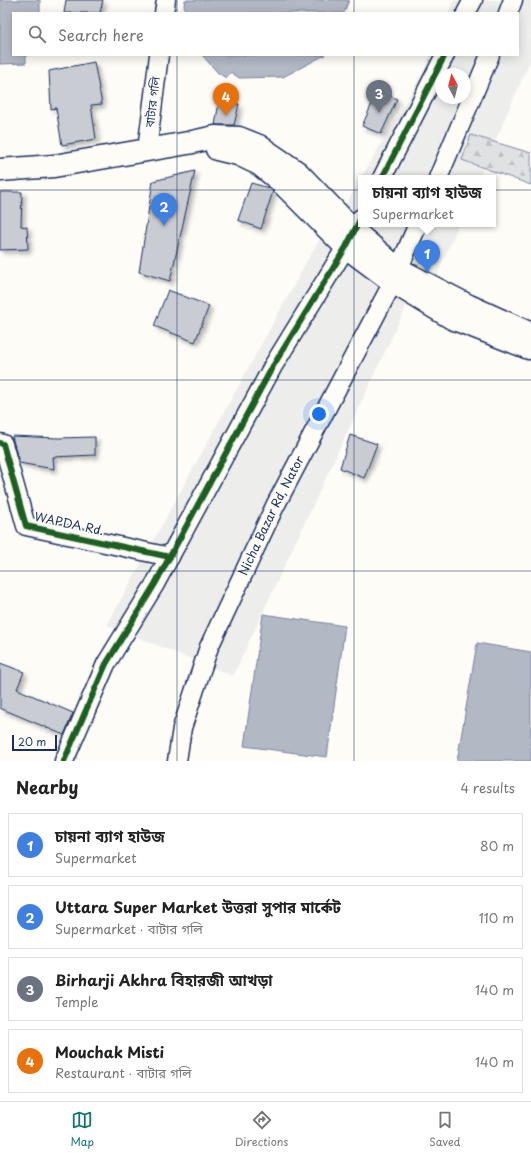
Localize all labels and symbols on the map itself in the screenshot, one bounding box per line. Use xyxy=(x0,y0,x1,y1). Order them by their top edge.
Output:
north arrow xyxy=(435,68,471,104)
street label: বাটার গলি xyxy=(140,75,164,129)
pin: 3 xyxy=(366,80,392,113)
pin: 4 xyxy=(213,83,239,116)
pin: 2 xyxy=(151,193,177,226)
pin: 1 xyxy=(414,240,440,273)
your location xyxy=(309,404,329,424)
street label: Nicha Bazar Rd, Nator xyxy=(234,452,308,578)
street label: WAPDA Rd. xyxy=(33,507,106,539)
scale bar xyxy=(12,733,57,752)

